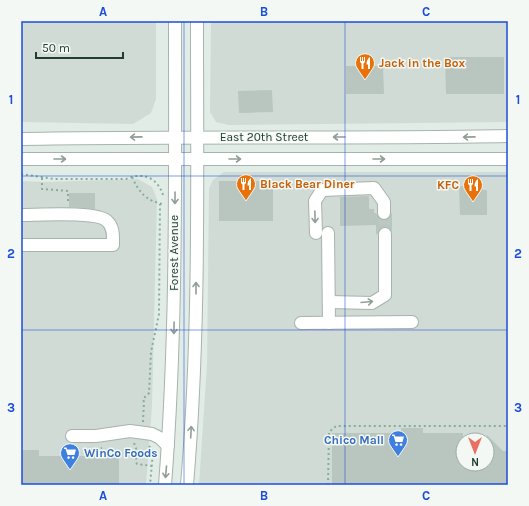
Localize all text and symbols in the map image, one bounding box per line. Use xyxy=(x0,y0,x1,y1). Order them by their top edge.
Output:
text: A xyxy=(99,4,107,19)
text: B xyxy=(260,4,268,19)
text: C xyxy=(422,4,430,19)
scale bar xyxy=(36,34,123,60)
text: 50 m xyxy=(42,41,70,55)
restaurant icon: Jack in the Box xyxy=(354,52,376,80)
place label: Jack in the Box xyxy=(379,56,465,70)
text: 1 xyxy=(9,92,13,107)
text: 1 xyxy=(516,92,520,107)
street label: East 20th Street xyxy=(220,130,309,144)
one-way arrow xyxy=(130,133,143,141)
one-way arrow xyxy=(463,133,476,141)
one-way arrow xyxy=(333,134,346,141)
one-way arrow xyxy=(53,155,66,163)
one-way arrow xyxy=(228,155,241,163)
one-way arrow xyxy=(372,155,385,163)
restaurant icon: Black Bear Diner xyxy=(235,173,257,201)
restaurant icon: KFC xyxy=(462,174,484,202)
place label: Black Bear Diner xyxy=(260,177,355,191)
place label: KFC xyxy=(437,178,459,192)
one-way arrow xyxy=(171,191,179,204)
one-way arrow xyxy=(311,210,319,223)
street label: Forest Avenue xyxy=(167,215,181,291)
text: 2 xyxy=(7,246,15,261)
text: 2 xyxy=(514,246,522,261)
one-way arrow xyxy=(192,282,200,295)
one-way arrow xyxy=(361,298,374,305)
one-way arrow xyxy=(170,321,177,334)
text: 3 xyxy=(7,400,15,415)
text: 3 xyxy=(514,400,522,415)
one-way arrow xyxy=(187,426,194,439)
supermarket icon: Chico Mall xyxy=(387,429,409,457)
north arrow xyxy=(455,432,495,472)
place label: Chico Mall xyxy=(324,433,384,447)
supermarket icon: WinCo Foods xyxy=(59,442,81,470)
place label: WinCo Foods xyxy=(84,446,158,460)
text: N xyxy=(471,455,479,468)
one-way arrow xyxy=(163,465,170,478)
text: A xyxy=(99,488,107,503)
text: B xyxy=(260,488,268,503)
text: C xyxy=(422,488,430,503)

